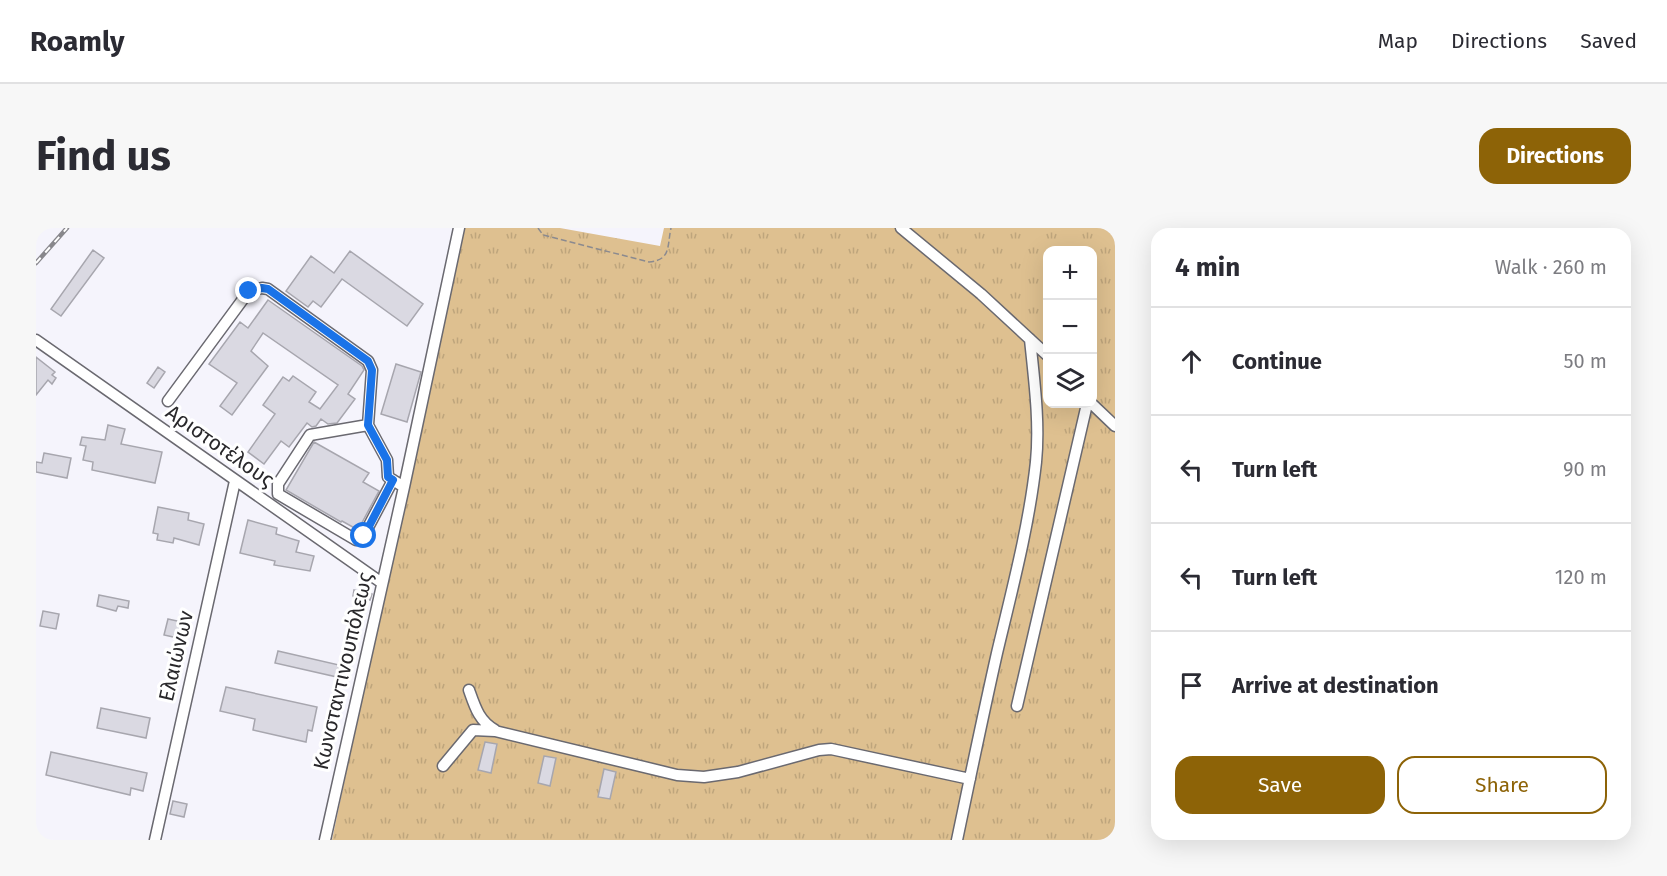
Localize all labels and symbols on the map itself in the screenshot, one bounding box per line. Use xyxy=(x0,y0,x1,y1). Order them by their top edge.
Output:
route end xyxy=(235,277,261,303)
street label: Αριστοτέλους xyxy=(161,399,279,493)
route start xyxy=(350,522,376,548)
street label: Κωνσταντινουπόλεως xyxy=(308,570,378,772)
street label: Ελαιώνων xyxy=(153,608,199,704)

